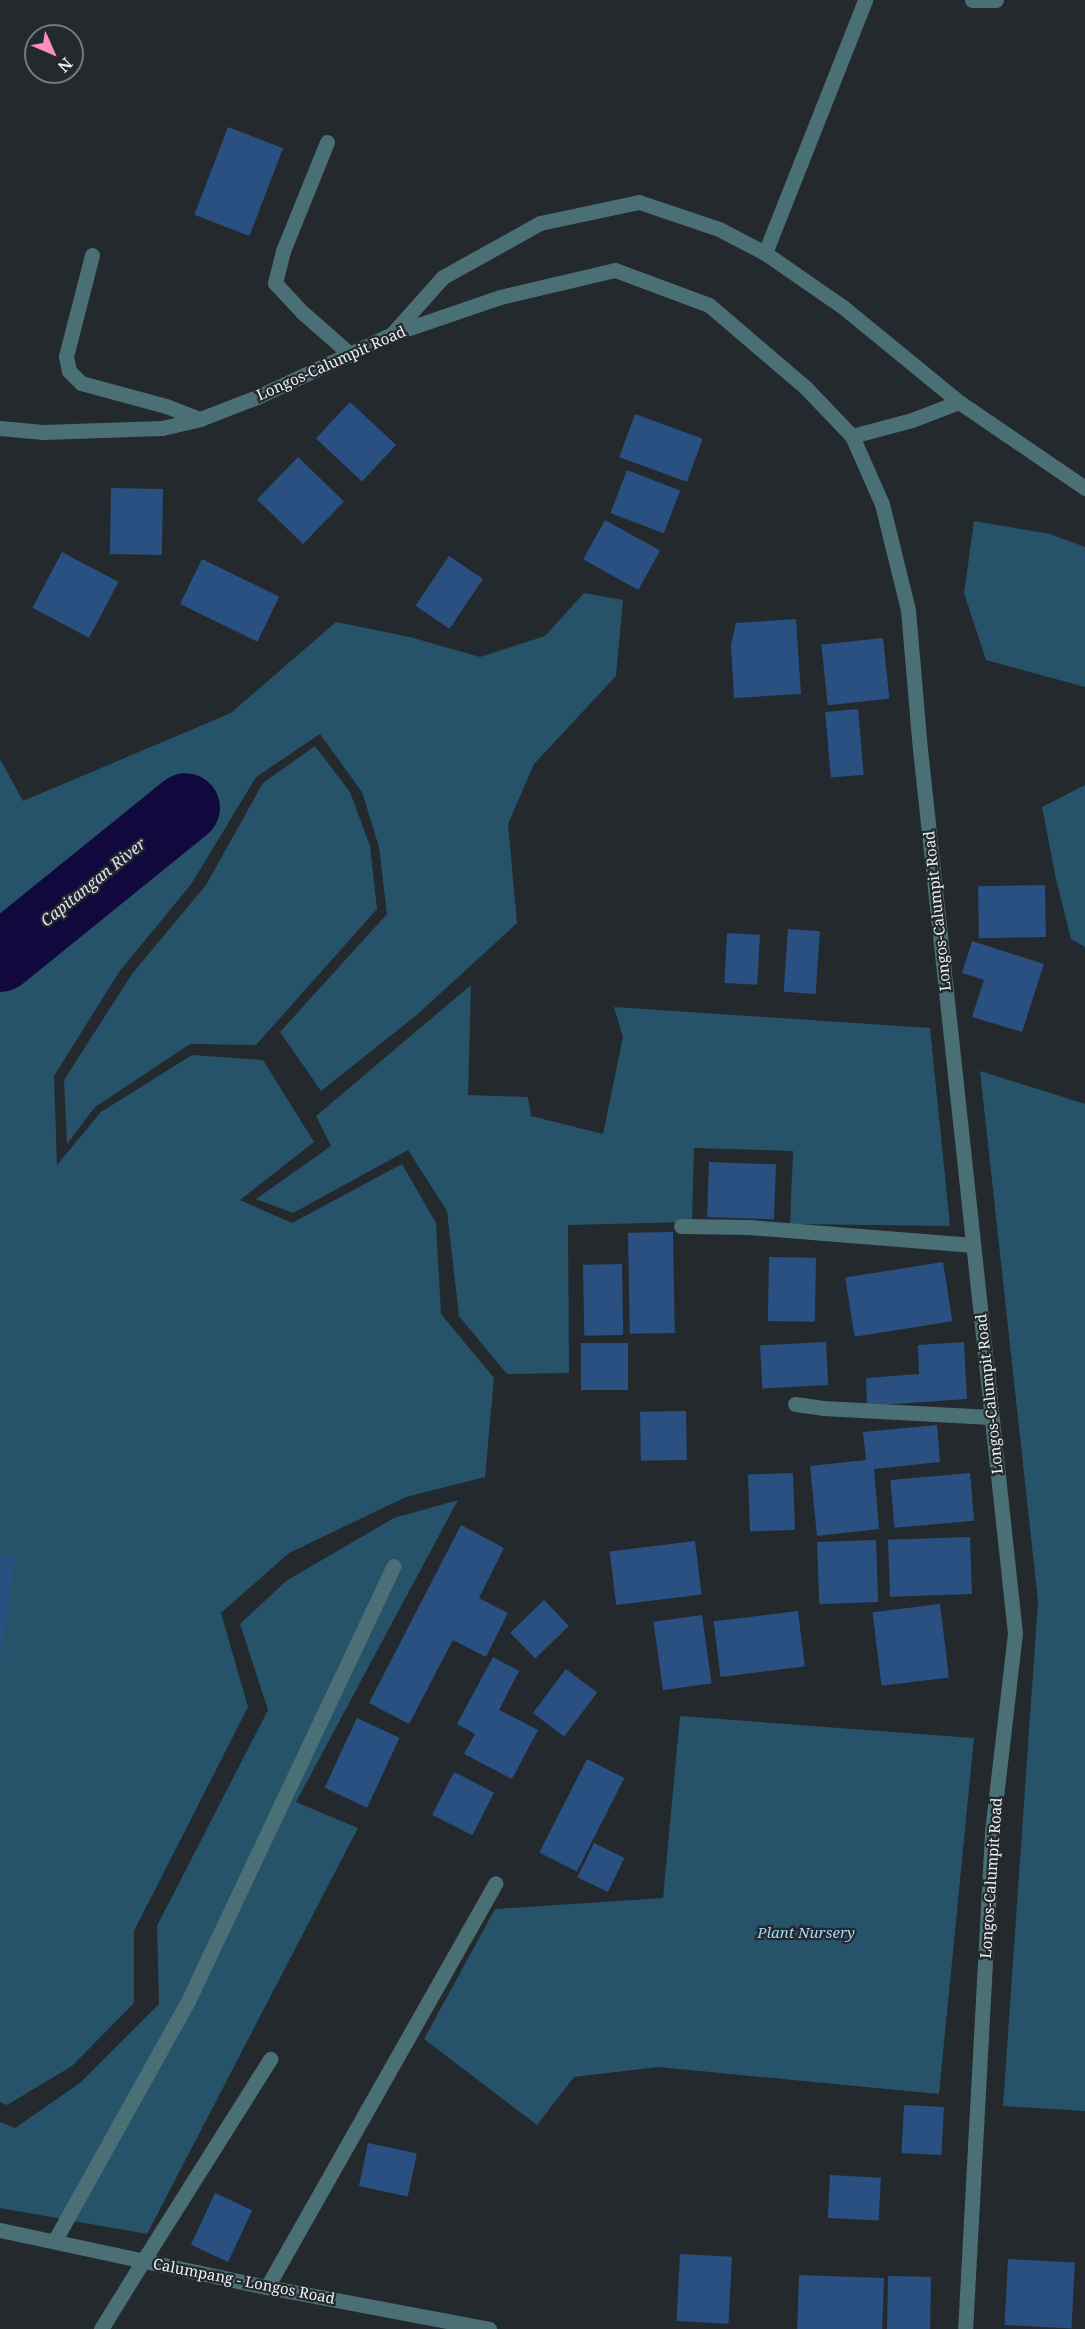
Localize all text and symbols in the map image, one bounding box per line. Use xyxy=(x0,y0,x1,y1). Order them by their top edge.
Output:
north arrow xyxy=(24,24,84,84)
text: N xyxy=(53,53,78,78)
street label: Longos-Calumpit Road xyxy=(254,322,408,404)
street label: Longos-Calumpit Road xyxy=(920,830,954,992)
water label: Capitangan River xyxy=(37,834,149,930)
street label: Longos-Calumpit Road xyxy=(972,1313,1006,1475)
street label: Longos-Calumpit Road xyxy=(976,1797,1006,1959)
park label: Plant Nursery xyxy=(757,1924,855,1942)
street label: Calumpang - Longos Road xyxy=(151,2255,337,2307)

